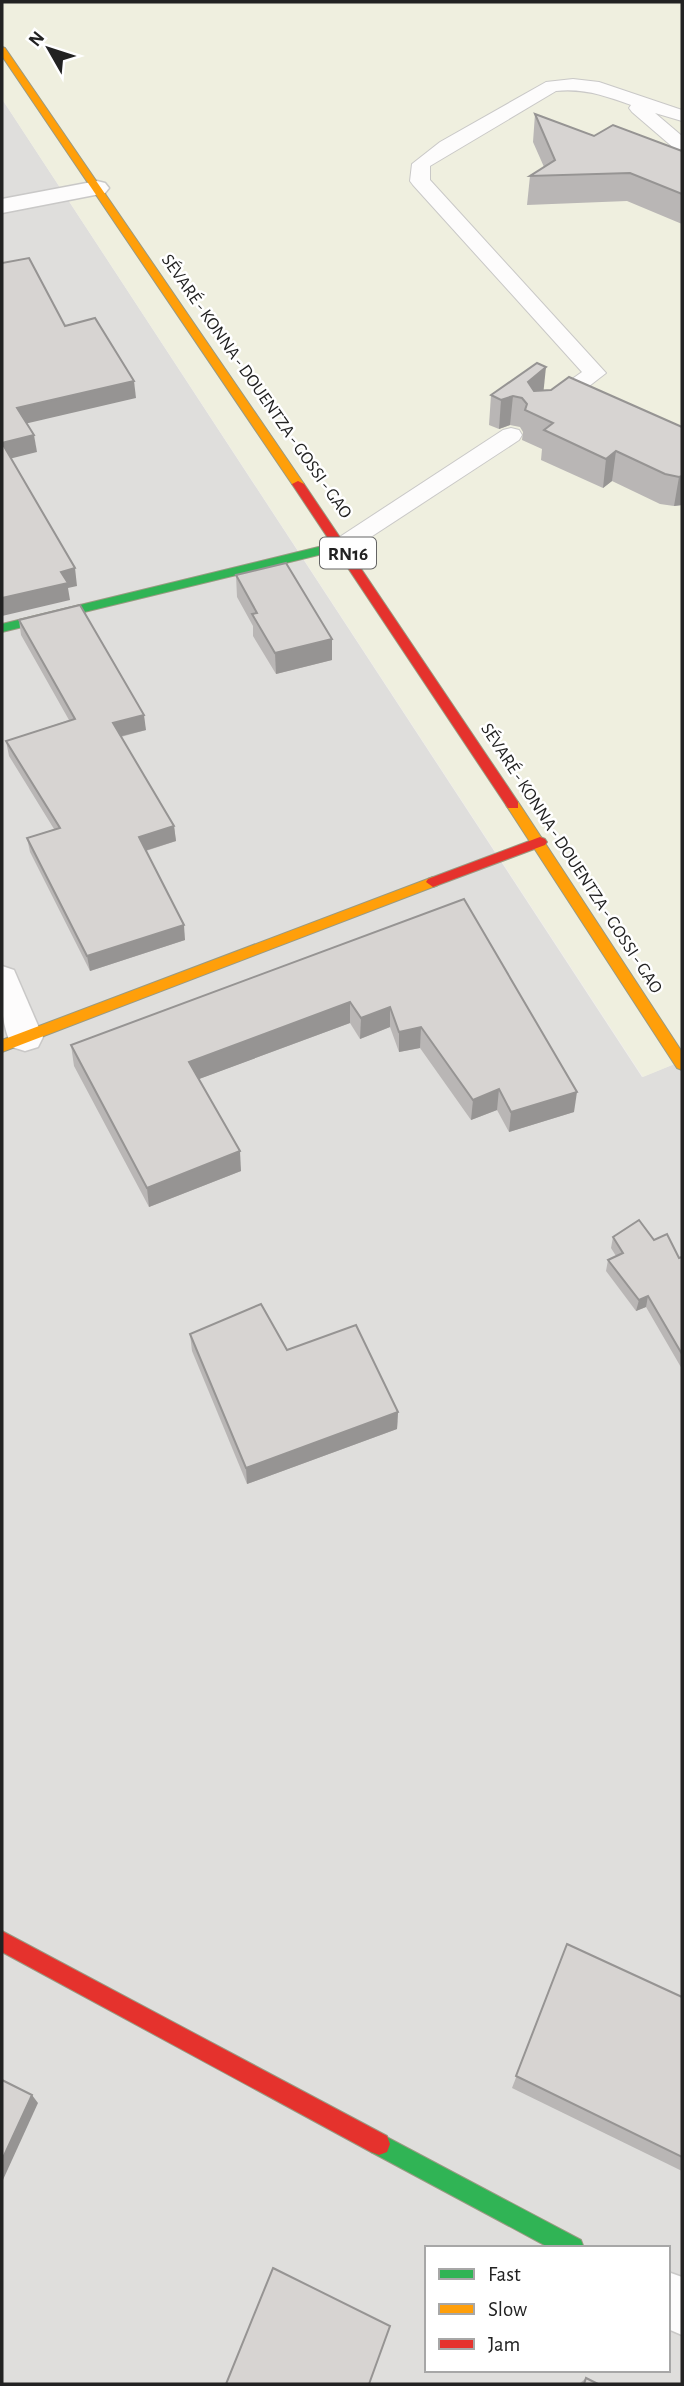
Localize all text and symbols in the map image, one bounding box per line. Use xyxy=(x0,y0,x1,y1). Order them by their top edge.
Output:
north arrow xyxy=(14,14,84,84)
text: N xyxy=(25,28,48,50)
street label: SÉVARÉ - KONNA - DOUENTZA - GOSSI - GAO xyxy=(158,249,357,522)
road number: RN16 xyxy=(320,538,376,568)
street label: SÉVARÉ - KONNA - DOUENTZA - GOSSI - GAO xyxy=(477,719,668,997)
legend xyxy=(425,2246,670,2372)
text: Fast xyxy=(488,2264,521,2285)
text: Slow xyxy=(488,2299,527,2320)
text: Jam xyxy=(488,2334,520,2355)

